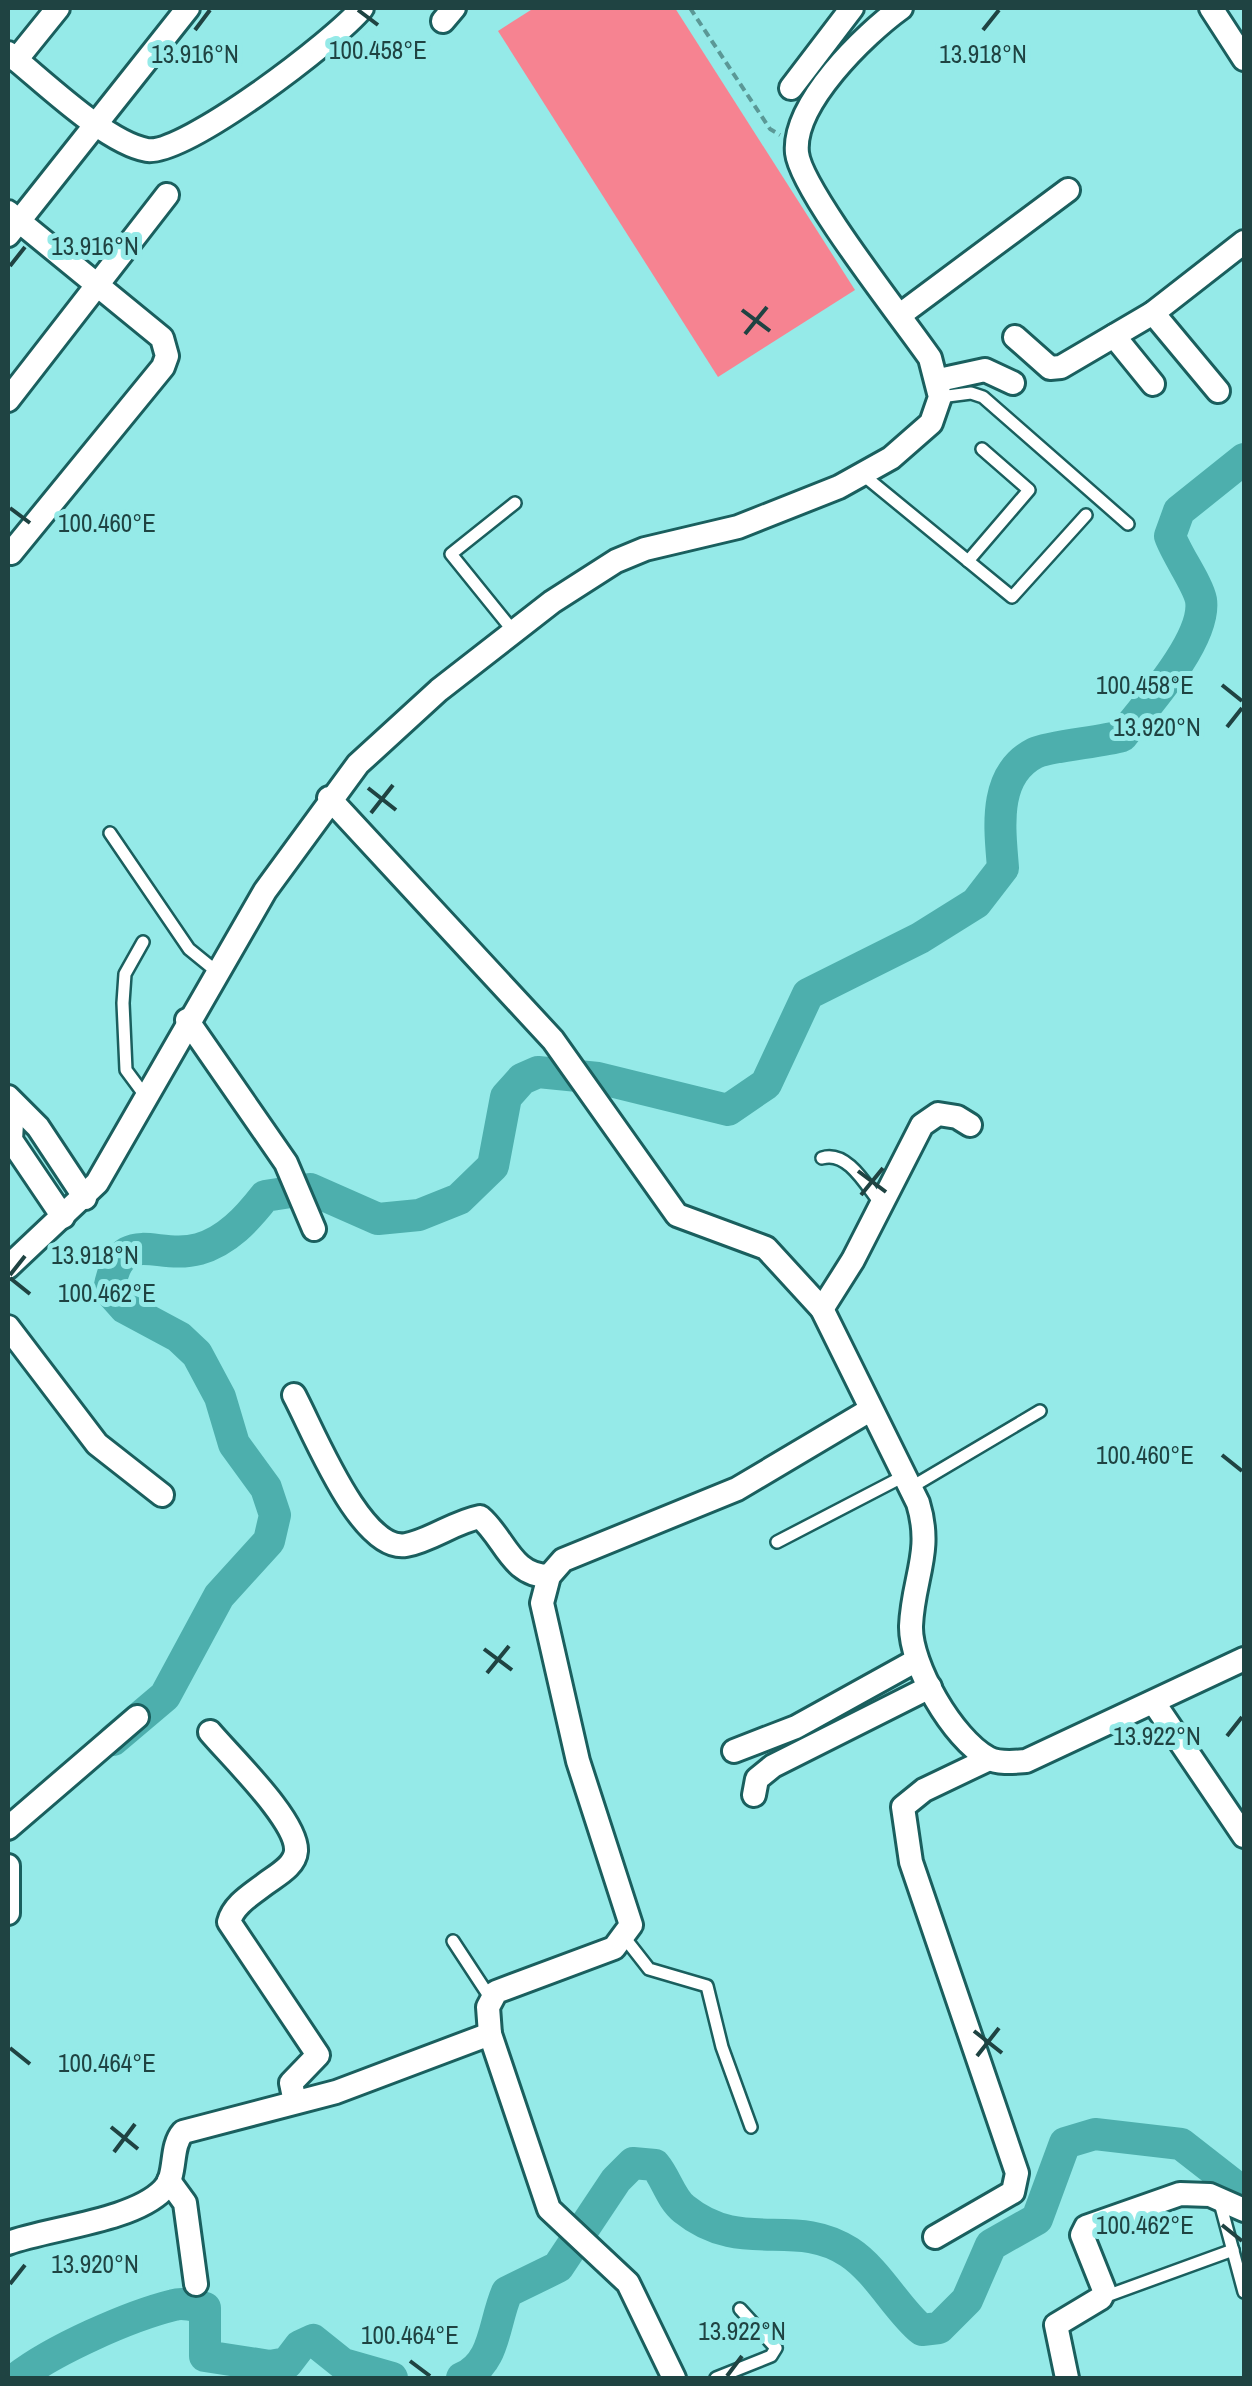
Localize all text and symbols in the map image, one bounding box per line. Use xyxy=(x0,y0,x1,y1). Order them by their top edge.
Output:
text: 100.458°E xyxy=(329,33,427,67)
text: 13.916°N xyxy=(151,37,239,71)
text: 13.918°N xyxy=(939,37,1027,71)
text: 13.916°N xyxy=(51,229,139,263)
text: 100.460°E xyxy=(58,506,156,540)
text: 100.458°E xyxy=(1096,668,1194,702)
text: 13.920°N xyxy=(1113,710,1201,744)
text: 13.918°N xyxy=(51,1238,139,1272)
text: 100.462°E xyxy=(58,1276,156,1310)
text: 100.460°E xyxy=(1096,1438,1194,1472)
text: 13.922°N xyxy=(1113,1719,1201,1753)
text: 100.464°E xyxy=(58,2046,156,2080)
text: 100.462°E xyxy=(1096,2208,1194,2242)
text: 13.920°N xyxy=(51,2247,139,2281)
text: 13.922°N xyxy=(698,2314,786,2348)
text: 100.464°E xyxy=(361,2318,459,2352)

